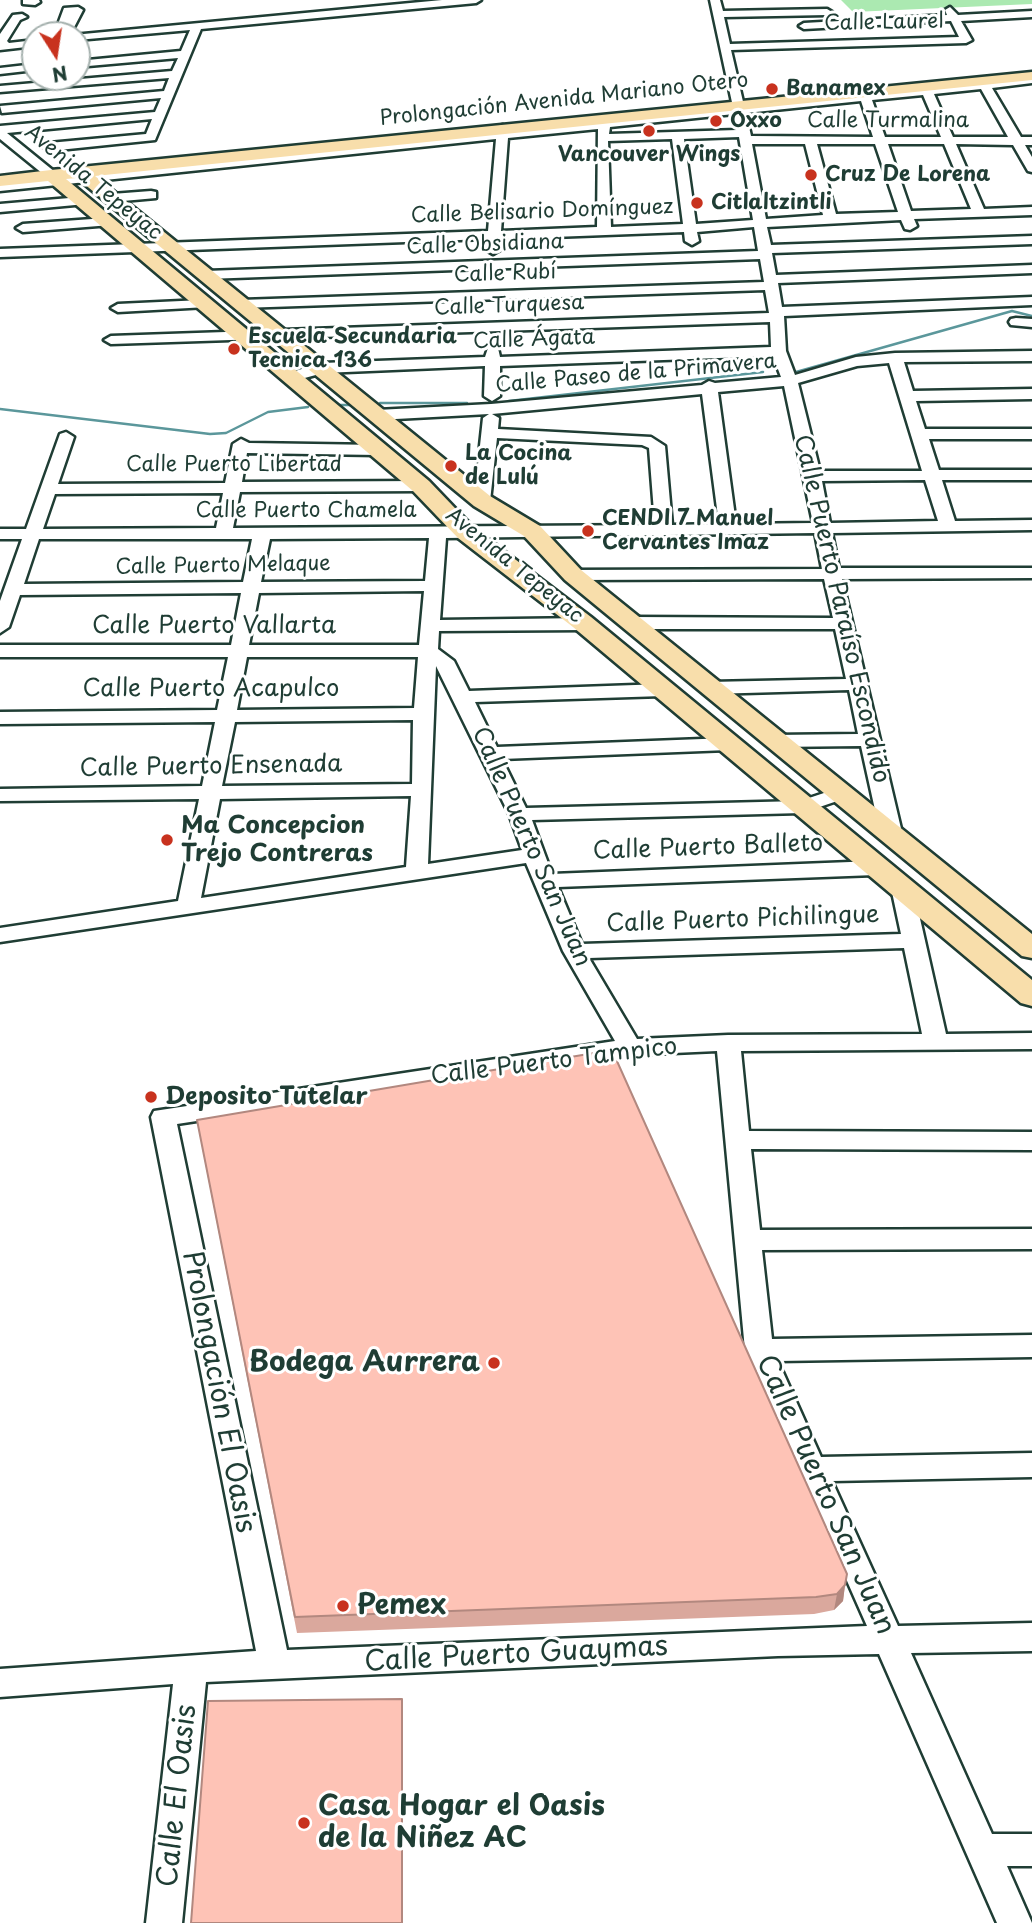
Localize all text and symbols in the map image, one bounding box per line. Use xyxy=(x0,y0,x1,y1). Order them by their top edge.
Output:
street label: Calle Laurel xyxy=(824,9,944,37)
north arrow xyxy=(21,21,91,91)
text: N xyxy=(50,59,70,90)
street label: Prolongación Avenida Mariano Otero xyxy=(379,68,749,132)
place label: Banamex xyxy=(786,76,886,102)
marker: Banamex xyxy=(764,81,780,97)
place label: Oxxo xyxy=(730,108,782,134)
street label: Calle Turmalina xyxy=(807,108,969,134)
marker: Oxxo xyxy=(708,113,724,129)
street label: Avenida Tepeyac xyxy=(19,120,167,246)
marker: Vancouver Wings xyxy=(641,123,657,139)
place label: Vancouver Wings xyxy=(558,142,740,168)
place label: Cruz De Lorena xyxy=(825,162,990,188)
marker: Cruz De Lorena xyxy=(803,167,819,183)
place label: Citlaltzintli xyxy=(711,190,832,216)
street label: Calle Belisario Domínguez xyxy=(410,195,674,229)
marker: Citlaltzintli xyxy=(689,195,705,211)
street label: Calle Obsidiana xyxy=(406,230,564,260)
street label: Calle Rubí xyxy=(453,260,557,288)
street label: Calle Turquesa xyxy=(433,291,585,321)
place label: Escuela Secundaria Tecnica 136 xyxy=(248,324,457,374)
street label: Calle Ágata xyxy=(473,325,595,355)
marker: Escuela Secundaria Tecnica 136 xyxy=(226,341,242,357)
street label: Calle Paseo de la Primavera xyxy=(495,349,777,399)
street label: Calle Puerto Paraíso Escondido xyxy=(787,432,895,786)
place label: La Cocina de Lulú xyxy=(465,441,572,491)
street label: Calle Puerto Libertad xyxy=(126,452,342,478)
marker: La Cocina de Lulú xyxy=(443,458,459,474)
street label: Calle Puerto Chamela xyxy=(196,498,416,524)
street label: Avenida Tepeyac xyxy=(440,503,588,629)
place label: CENDI 7 Manuel Cervantes Imaz xyxy=(602,506,773,556)
marker: CENDI 7 Manuel Cervantes Imaz xyxy=(580,523,596,539)
street label: Calle Puerto Melaque xyxy=(115,552,331,580)
street label: Calle Puerto Vallarta xyxy=(92,612,336,640)
street label: Calle Puerto Acapulco xyxy=(83,675,339,703)
street label: Calle Puerto San Juan xyxy=(465,723,597,971)
street label: Calle Puerto Ensenada xyxy=(80,750,342,784)
place label: Ma Concepcion Trejo Contreras xyxy=(181,812,373,868)
street label: Calle Puerto Balleto xyxy=(592,830,824,866)
marker: Ma Concepcion Trejo Contreras xyxy=(159,832,175,848)
street label: Calle Puerto Pichilingue xyxy=(606,901,880,939)
street label: Calle Puerto Tampico xyxy=(429,1033,679,1091)
place label: Deposito Tutelar xyxy=(165,1083,368,1111)
marker: Deposito Tutelar xyxy=(143,1089,159,1105)
street label: Prolongación El Oasis xyxy=(174,1248,262,1536)
place label: Bodega Aurrera xyxy=(249,1346,480,1380)
street label: Calle Puerto San Juan xyxy=(748,1350,902,1640)
marker: Bodega Aurrera xyxy=(486,1355,502,1371)
place label: Pemex xyxy=(357,1589,446,1623)
marker: Pemex xyxy=(335,1598,351,1614)
street label: Calle Puerto Guaymas xyxy=(363,1630,669,1680)
street label: Calle El Oasis xyxy=(152,1703,204,1889)
place label: Casa Hogar el Oasis de la Niñez AC xyxy=(318,1790,605,1856)
marker: Casa Hogar el Oasis de la Niñez AC xyxy=(296,1815,312,1831)

